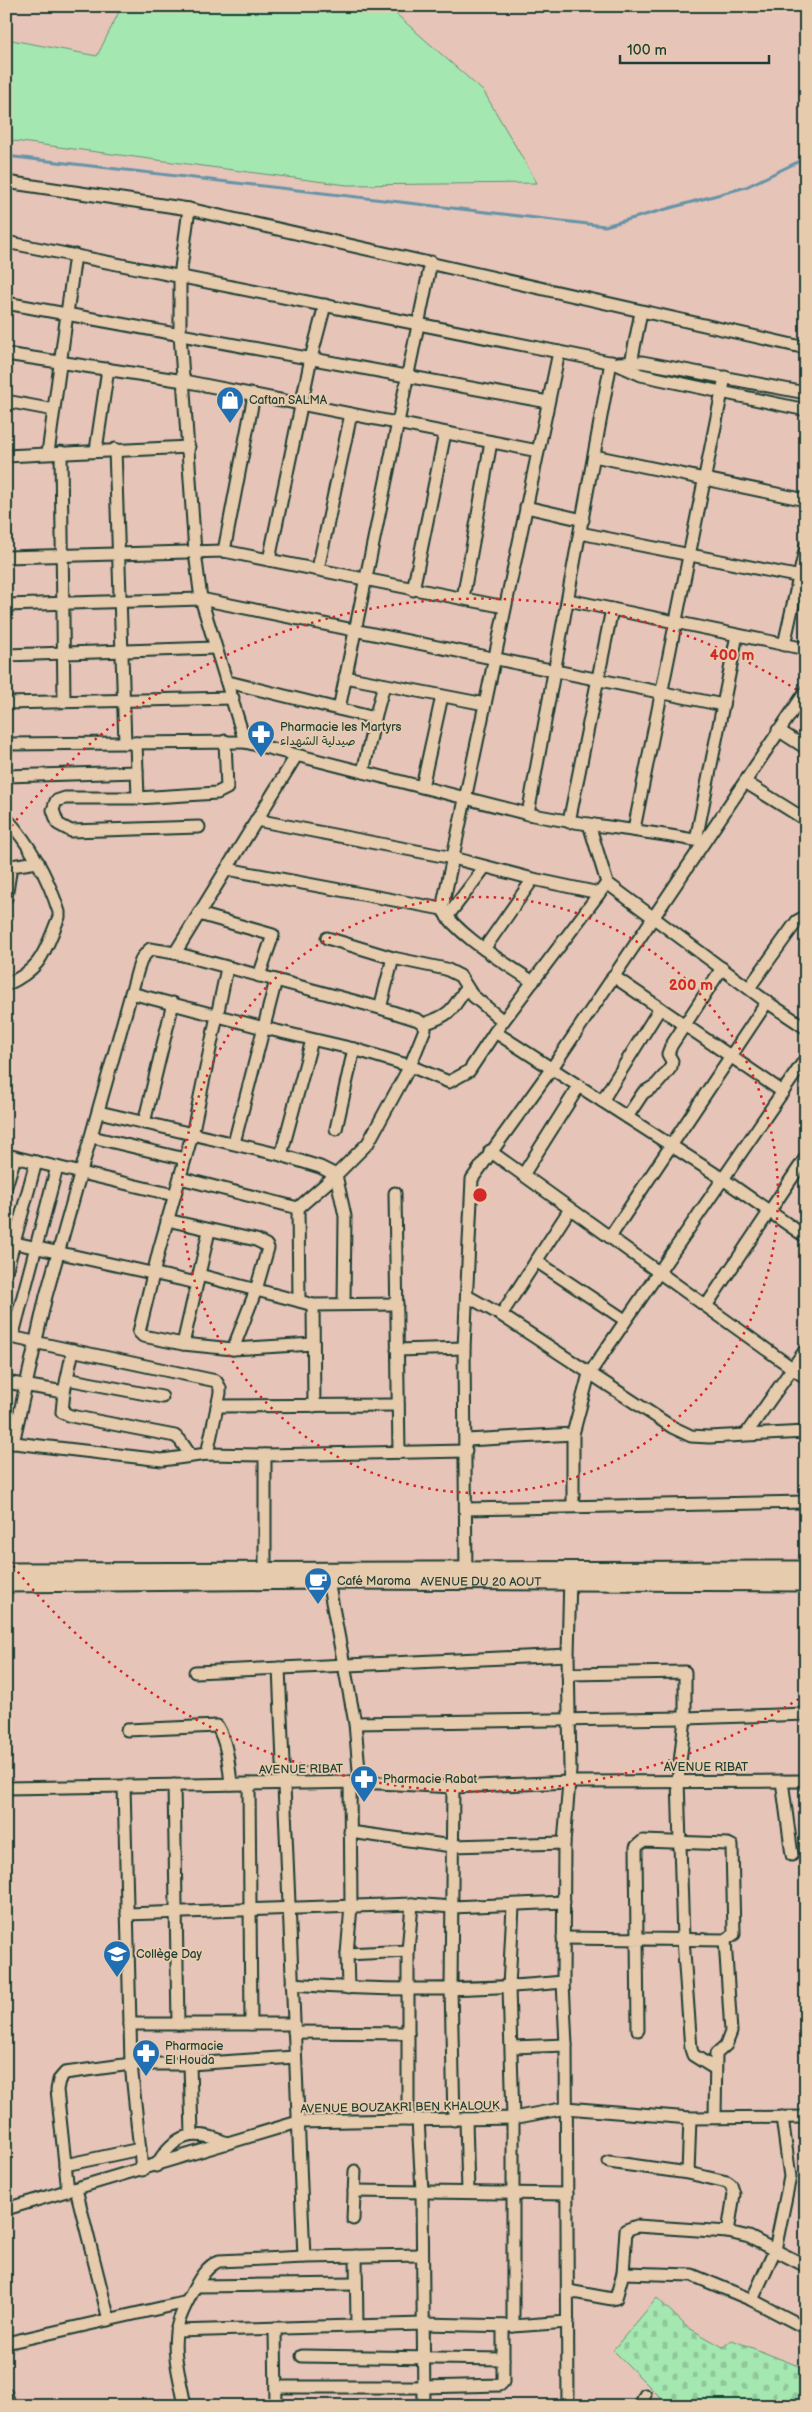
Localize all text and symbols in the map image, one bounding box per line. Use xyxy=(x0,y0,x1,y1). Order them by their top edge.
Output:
scale bar xyxy=(620,32,768,64)
text: 100 m xyxy=(627,41,667,60)
shop icon: Caftan SALMA xyxy=(215,385,245,424)
place label: Caftan SALMA xyxy=(249,393,328,408)
text: 400 m xyxy=(710,646,754,665)
pharmacy icon: Pharmacie les Martyrs صيدلية الشهداء xyxy=(246,719,276,758)
place label: Pharmacie les Martyrs صيدلية الشهداء xyxy=(280,720,402,749)
text: 200 m xyxy=(669,976,713,995)
centre of rings xyxy=(471,1186,489,1204)
cafe icon: Café Maroma xyxy=(303,1566,333,1605)
place label: Café Maroma xyxy=(337,1574,411,1589)
street label: AVENUE DU 20 AOUT xyxy=(420,1574,542,1590)
street label: AVENUE RIBAT xyxy=(664,1760,749,1775)
street label: AVENUE RIBAT xyxy=(259,1761,344,1778)
pharmacy icon: Pharmacie Rabat xyxy=(349,1764,379,1803)
place label: Pharmacie Rabat xyxy=(383,1772,477,1787)
school or university icon: Collège Day xyxy=(102,1939,132,1978)
place label: Collège Day xyxy=(136,1947,203,1962)
pharmacy icon: Pharmacie El Houda xyxy=(131,2038,161,2077)
place label: Pharmacie El Houda xyxy=(165,2039,223,2068)
street label: AVENUE BOUZAKRI BEN KHALOUK xyxy=(300,2098,500,2117)

